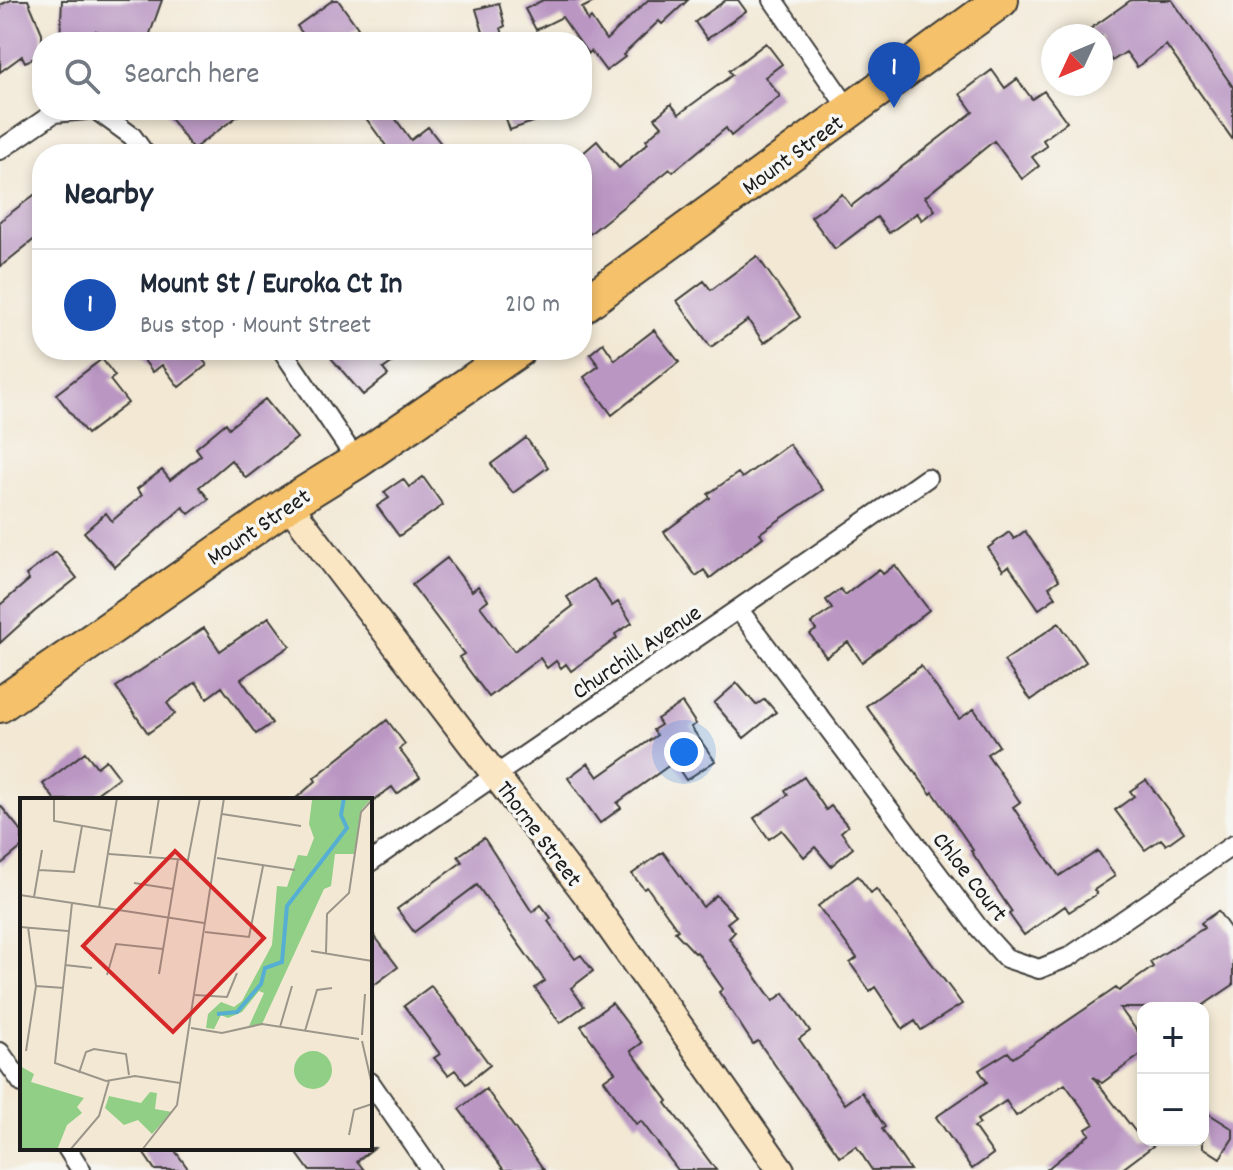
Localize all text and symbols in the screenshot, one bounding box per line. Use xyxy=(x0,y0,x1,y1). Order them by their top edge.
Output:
north arrow xyxy=(1041,24,1113,96)
search box xyxy=(32,32,592,120)
pin: 1 xyxy=(868,42,920,108)
icon: search xyxy=(60,54,104,98)
text: Search here xyxy=(124,55,260,98)
street label: Mount Street xyxy=(736,108,852,205)
text: Nearby xyxy=(64,172,153,221)
text: Mount St / Euroka Ct In xyxy=(140,265,402,308)
text: 1 xyxy=(87,287,93,324)
text: 210 m xyxy=(505,287,560,324)
text: Bus stop · Mount Street xyxy=(140,308,371,345)
street label: Mount Street xyxy=(201,481,319,576)
street label: Churchill Avenue xyxy=(566,598,709,709)
your location xyxy=(664,732,704,772)
street label: Thorne Street xyxy=(486,774,589,895)
inset map xyxy=(20,798,372,1150)
street label: Chloe Court xyxy=(923,826,1015,930)
map controls xyxy=(1137,1002,1209,1146)
button: + xyxy=(1137,1002,1209,1074)
button: − xyxy=(1137,1074,1209,1146)

